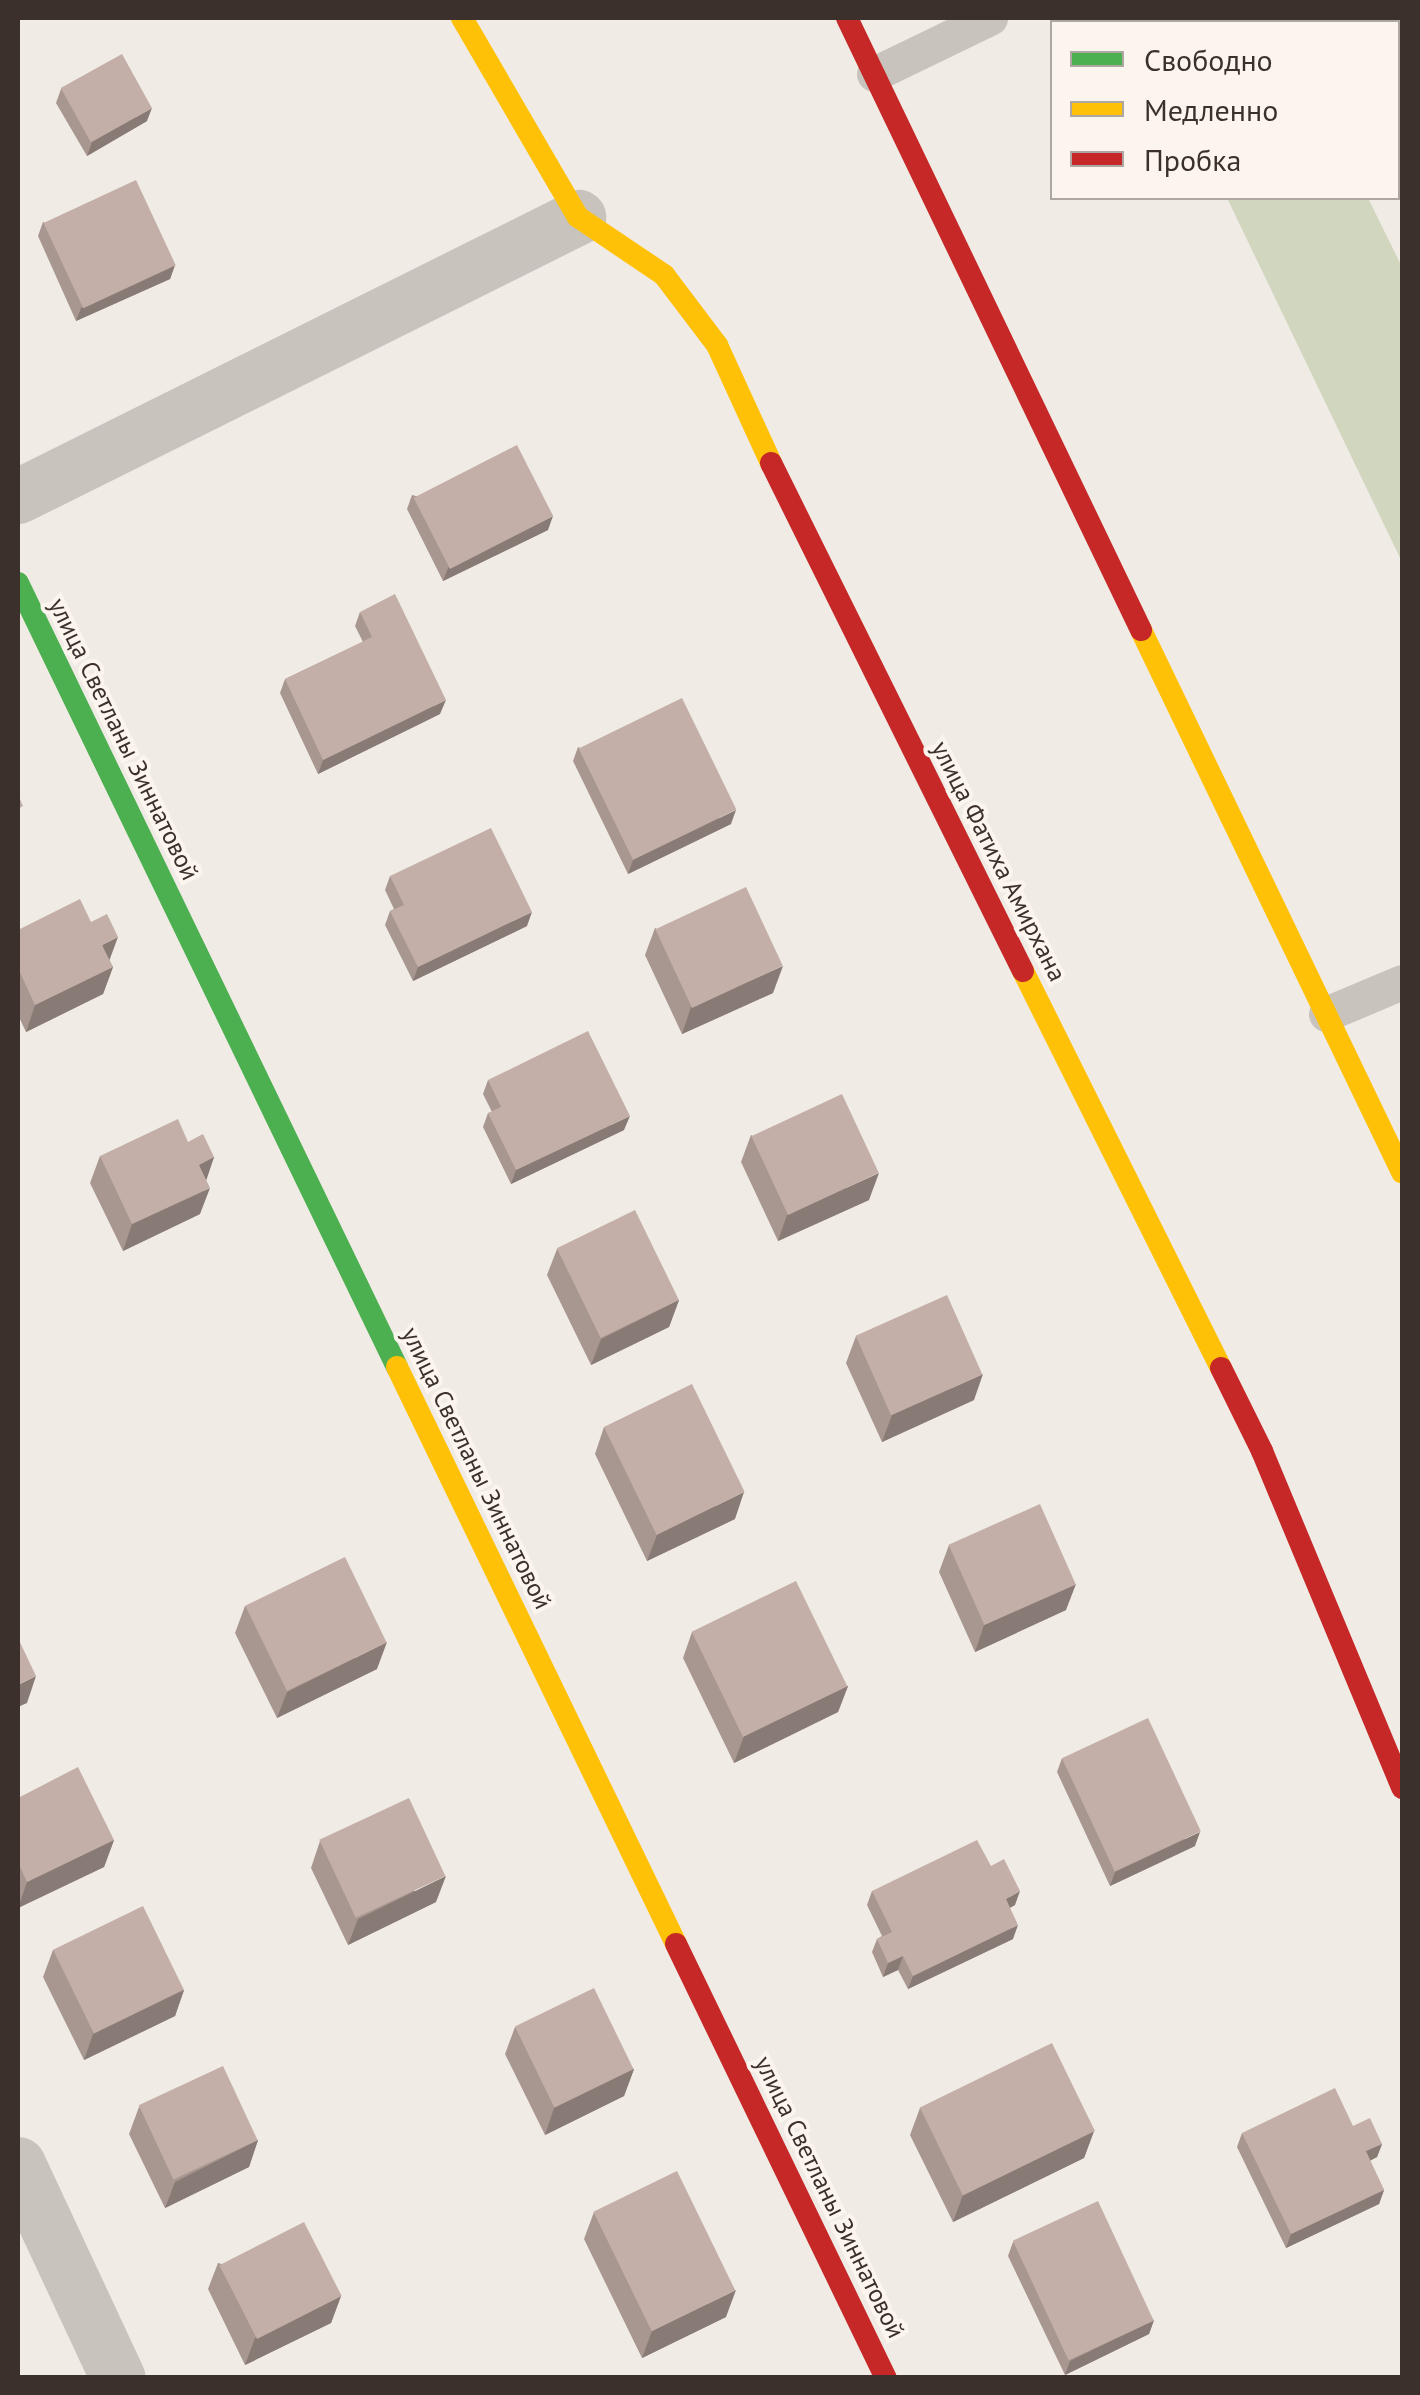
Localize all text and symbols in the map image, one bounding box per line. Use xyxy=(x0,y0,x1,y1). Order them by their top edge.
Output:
legend xyxy=(1050,20,1400,200)
text: Свободно xyxy=(1144,40,1273,79)
text: Медленно xyxy=(1144,90,1278,129)
text: Пробка xyxy=(1144,140,1241,179)
street label: улица Светланы Зиннатовой xyxy=(43,593,205,885)
street label: улица Фатиха Амирхана xyxy=(925,736,1073,986)
street label: улица Светланы Зиннатовой xyxy=(396,1322,558,1614)
street label: улица Светланы Зиннатовой xyxy=(749,2051,911,2343)

